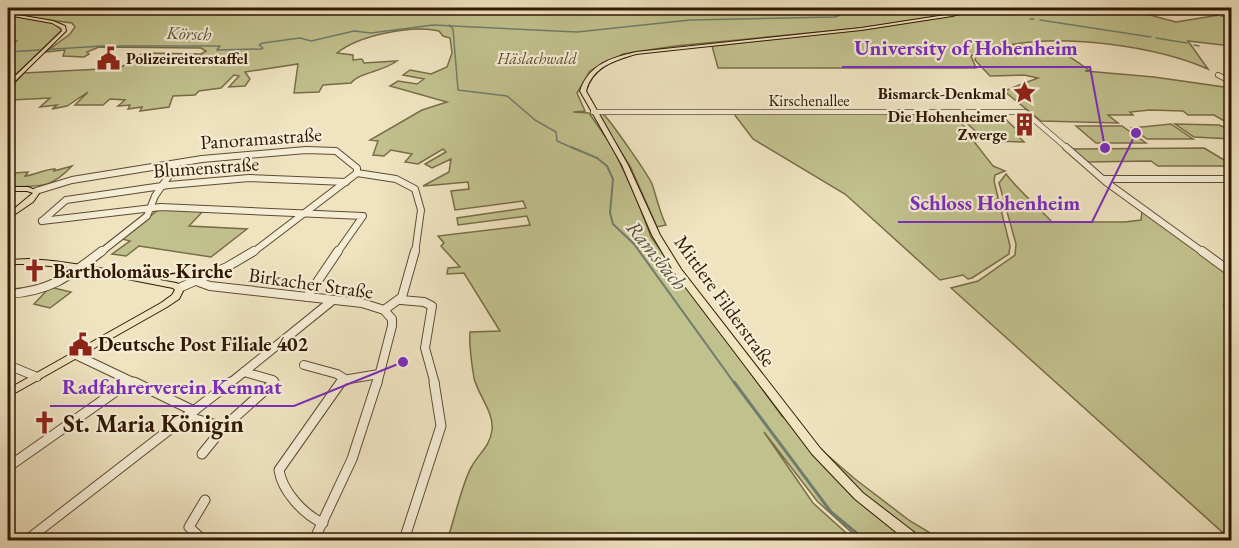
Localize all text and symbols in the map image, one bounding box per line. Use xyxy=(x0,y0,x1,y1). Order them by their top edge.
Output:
water label: Körsch xyxy=(165,21,212,45)
callout: University of Hohenheim xyxy=(842,28,1090,67)
text: University of Hohenheim xyxy=(854,34,1078,61)
public building icon: Polizeireiterstaffel xyxy=(95,45,121,71)
place label: Polizeireiterstaffel xyxy=(126,48,248,69)
park label: Häslachwald xyxy=(496,48,577,69)
place icon: Bismarck-Denkmal xyxy=(1011,80,1037,106)
place label: Bismarck-Denkmal xyxy=(878,83,1006,104)
street label: Kirschenallee xyxy=(768,90,850,111)
place label: Die Hohenheimer Zwerge xyxy=(888,106,1007,145)
building icon: Die Hohenheimer Zwerge xyxy=(1012,112,1038,138)
street label: Panoramastraße xyxy=(199,121,323,155)
street label: Blumenstraße xyxy=(152,150,260,184)
callout: Schloss Hohenheim xyxy=(898,183,1092,222)
text: Schloss Hohenheim xyxy=(910,189,1080,216)
water label: Ramsbach xyxy=(621,214,693,296)
street label: Mittlere Filderstraße xyxy=(669,230,782,372)
church icon: Bartholomäus-Kirche xyxy=(22,258,48,284)
place label: Bartholomäus-Kirche xyxy=(53,258,233,284)
street label: Birkacher Straße xyxy=(247,261,375,305)
public building icon: Deutsche Post Filiale 402 xyxy=(67,331,93,357)
place label: Deutsche Post Filiale 402 xyxy=(98,331,309,357)
callout: Radfahrerverein Kemnat xyxy=(50,367,294,406)
text: Radfahrerverein Kemnat xyxy=(62,373,282,400)
place label: St. Maria Königin xyxy=(63,408,244,440)
church icon: St. Maria Königin xyxy=(32,410,58,436)

